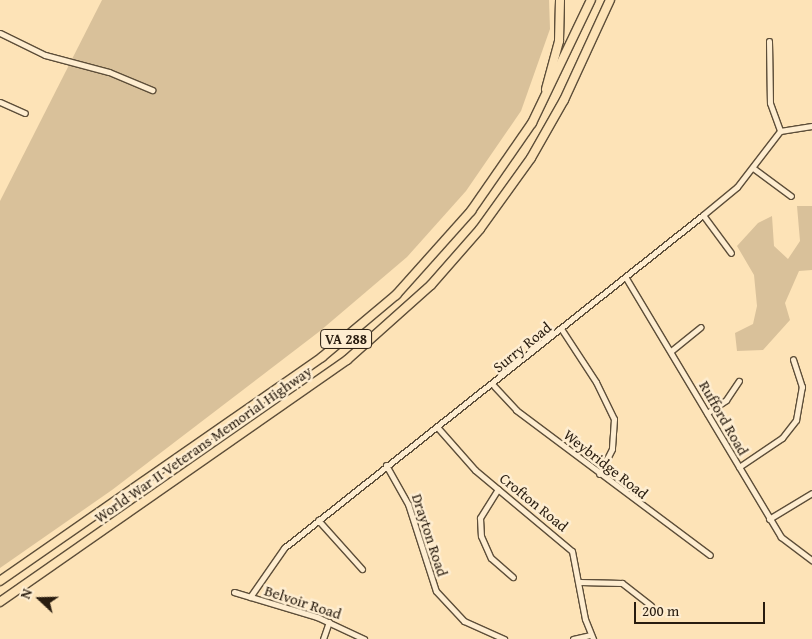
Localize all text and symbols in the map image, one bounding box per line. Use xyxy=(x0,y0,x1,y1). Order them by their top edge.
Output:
street label: Surry Road xyxy=(489,318,555,376)
road number: VA 288 xyxy=(320,328,372,350)
street label: World War II Veterans Memorial Highway xyxy=(91,362,315,526)
street label: Rufford Road xyxy=(696,378,752,458)
street label: Weybridge Road xyxy=(560,426,652,502)
street label: Crofton Road xyxy=(496,469,572,535)
street label: Drayton Road xyxy=(408,491,452,579)
north arrow xyxy=(15,574,65,624)
street label: Belvoir Road xyxy=(262,581,344,623)
text: N xyxy=(15,586,37,602)
scale bar xyxy=(637,592,768,624)
text: 200 m xyxy=(642,600,679,621)

